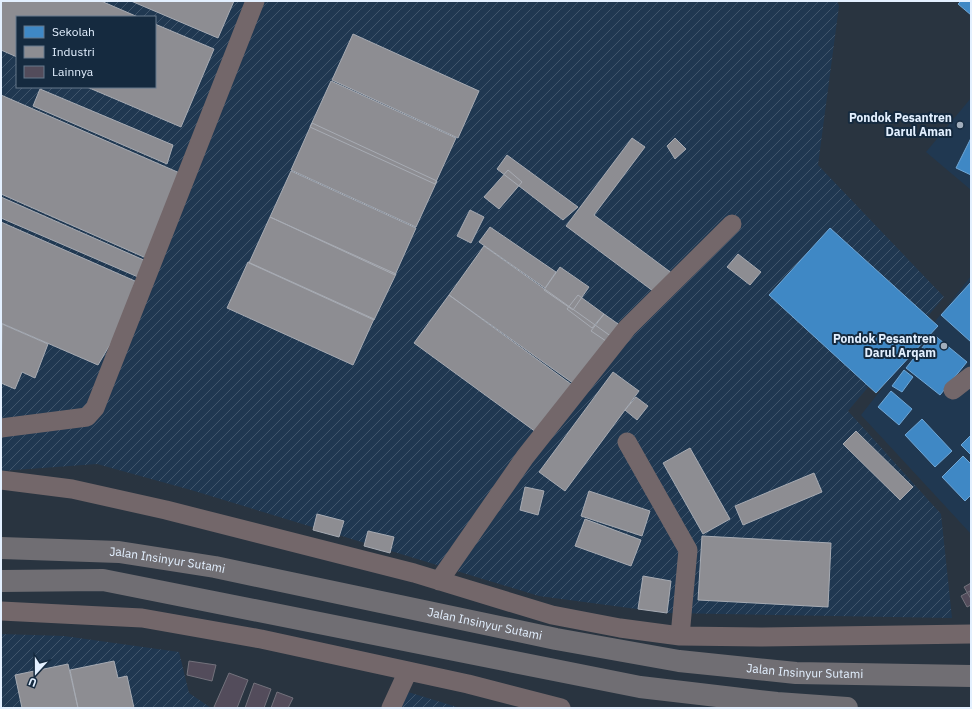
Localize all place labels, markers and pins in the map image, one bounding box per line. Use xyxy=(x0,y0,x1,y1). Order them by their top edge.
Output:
place label: Pondok Pesantren Darul Aman xyxy=(849,110,952,139)
marker: Pondok Pesantren Darul Aman xyxy=(955,120,965,130)
place label: Pondok Pesantren Darul Arqam xyxy=(833,331,936,360)
marker: Pondok Pesantren Darul Arqam xyxy=(939,341,949,351)

